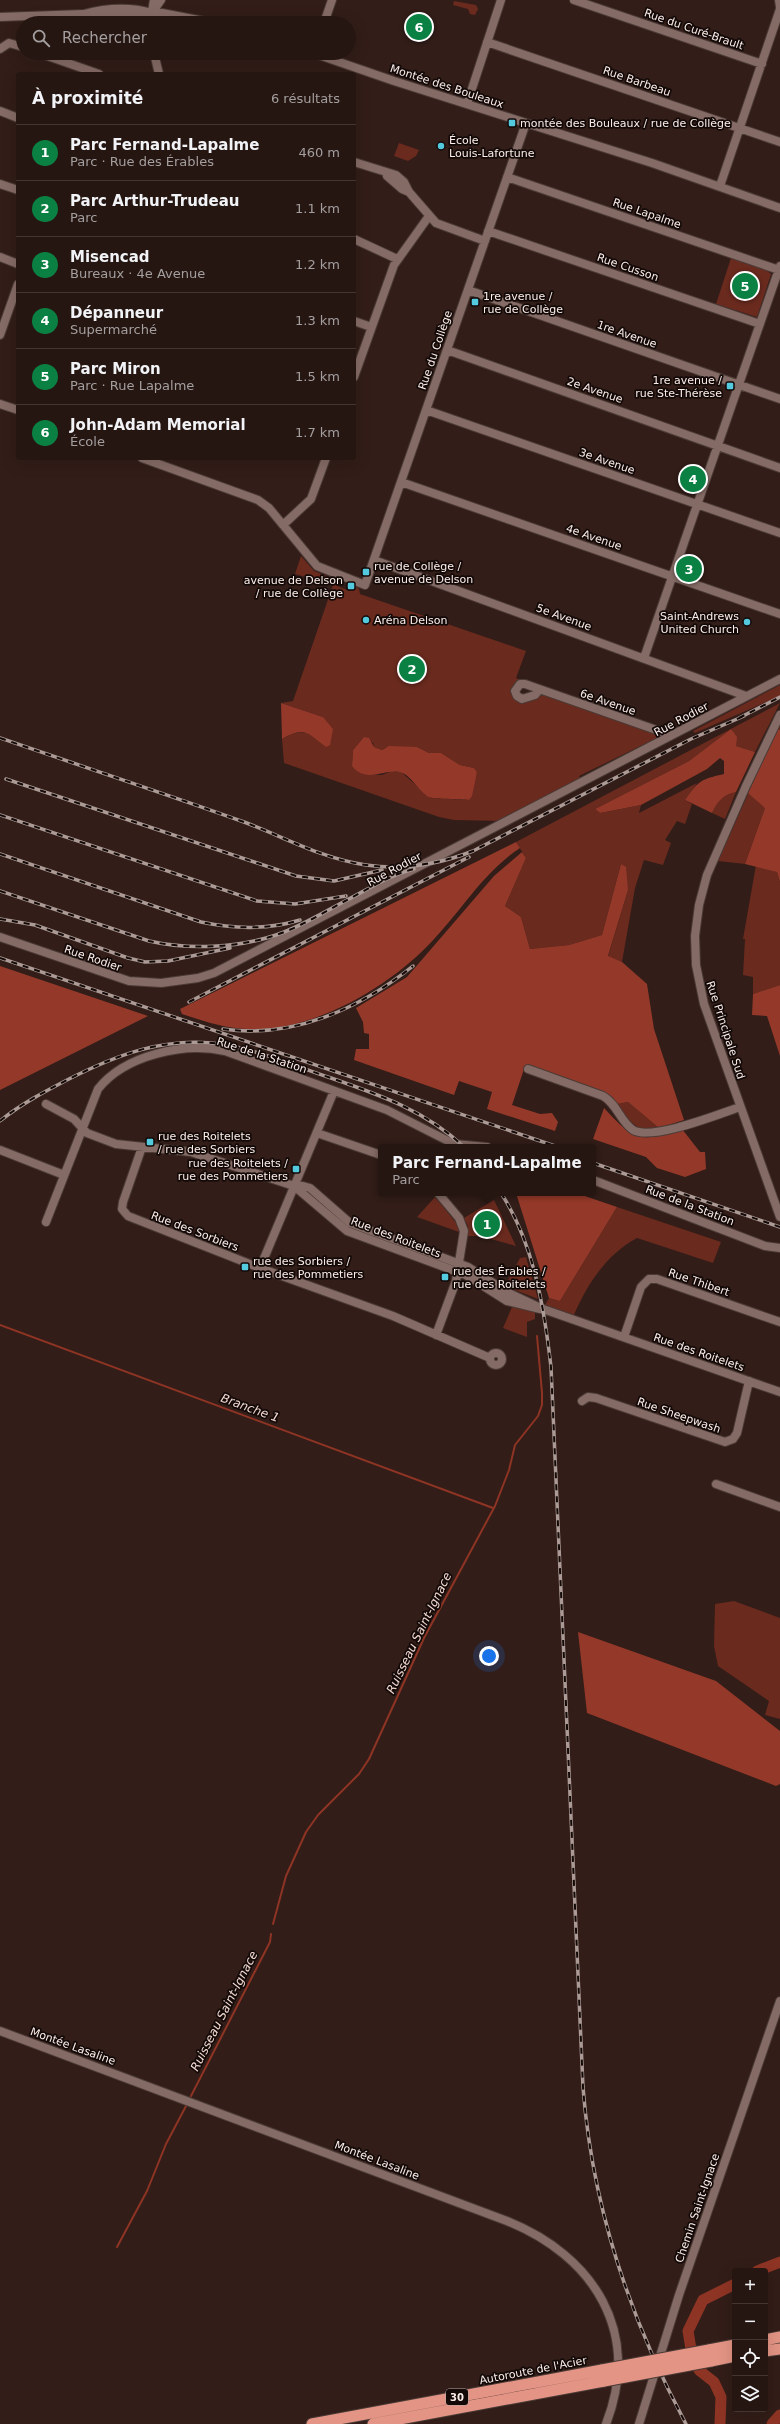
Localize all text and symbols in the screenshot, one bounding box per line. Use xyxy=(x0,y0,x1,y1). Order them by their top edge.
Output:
street label: Rue du Curé-Brault xyxy=(642,6,746,53)
pin: 6 xyxy=(406,12,432,42)
search box xyxy=(16,16,356,60)
icon: search xyxy=(30,27,52,49)
text: Rechercher xyxy=(62,29,147,47)
street label: Montée des Bouleaux xyxy=(388,62,506,111)
street label: Rue Barbeau xyxy=(601,64,672,99)
text: À proximité xyxy=(32,88,143,108)
text: 6 résultats xyxy=(271,91,340,106)
place label: montée des Bouleaux / rue de Collège xyxy=(520,117,731,130)
marker: montée des Bouleaux / rue de Collège xyxy=(507,118,517,128)
place label: École Louis-Lafortune xyxy=(449,134,535,160)
text: Parc Fernand-Lapalme xyxy=(70,136,259,154)
marker: École Louis-Lafortune xyxy=(436,141,446,151)
text: 1 xyxy=(40,145,50,160)
text: 460 m xyxy=(298,145,340,160)
text: Parc · Rue des Érables xyxy=(70,154,214,169)
text: Parc Arthur-Trudeau xyxy=(70,192,240,210)
street label: Rue Lapalme xyxy=(611,196,683,231)
text: 2 xyxy=(40,201,50,216)
text: 1.1 km xyxy=(295,201,340,216)
text: Parc xyxy=(70,210,97,225)
text: Misencad xyxy=(70,248,150,266)
street label: Rue Cusson xyxy=(595,251,660,284)
text: 3 xyxy=(40,257,50,272)
text: 1.2 km xyxy=(295,257,340,272)
text: Bureaux · 4e Avenue xyxy=(70,266,205,281)
pin: 5 xyxy=(732,271,758,301)
place label: 1re avenue / rue de Collège xyxy=(483,290,563,316)
marker: 1re avenue / rue de Collège xyxy=(470,297,480,307)
text: Dépanneur xyxy=(70,304,163,322)
street label: Rue du Collège xyxy=(416,309,455,391)
text: 4 xyxy=(40,313,50,328)
text: 1.3 km xyxy=(295,313,340,328)
street label: 1re Avenue xyxy=(595,318,659,351)
text: Supermarché xyxy=(70,322,157,337)
text: Parc Miron xyxy=(70,360,161,378)
text: 5 xyxy=(40,369,50,384)
text: 1.5 km xyxy=(295,369,340,384)
place label: 1re avenue / rue Ste-Thérèse xyxy=(635,374,722,400)
street label: 2e Avenue xyxy=(565,375,625,406)
text: Parc · Rue Lapalme xyxy=(70,378,194,393)
marker: 1re avenue / rue Ste-Thérèse xyxy=(725,381,735,391)
text: John-Adam Memorial xyxy=(70,416,246,434)
text: 6 xyxy=(40,425,50,440)
text: 1.7 km xyxy=(295,425,340,440)
text: École xyxy=(70,434,105,449)
street label: 3e Avenue xyxy=(577,446,637,477)
pin: 4 xyxy=(680,464,706,494)
street label: 4e Avenue xyxy=(564,522,624,553)
pin: 3 xyxy=(676,554,702,584)
place label: rue de Collège / avenue de Delson xyxy=(374,560,473,586)
marker: rue de Collège / avenue de Delson xyxy=(361,567,371,577)
place label: avenue de Delson / rue de Collège xyxy=(244,574,343,600)
marker: avenue de Delson / rue de Collège xyxy=(346,581,356,591)
street label: 5e Avenue xyxy=(534,601,594,634)
place label: Saint-Andrews United Church xyxy=(660,610,739,636)
place label: Aréna Delson xyxy=(374,614,448,627)
marker: Aréna Delson xyxy=(361,615,371,625)
marker: Saint-Andrews United Church xyxy=(742,617,752,627)
pin: 2 xyxy=(399,654,425,684)
street label: 6e Avenue xyxy=(578,687,638,718)
street label: Rue Rodier xyxy=(652,699,711,739)
street label: Rue Rodier xyxy=(365,849,424,889)
street label: Rue Rodier xyxy=(63,943,124,974)
street label: Rue Principale Sud xyxy=(704,979,748,1081)
street label: Rue de la Station xyxy=(215,1035,309,1076)
place label: rue des Roitelets / rue des Sorbiers xyxy=(158,1130,256,1156)
marker: rue des Roitelets / rue des Sorbiers xyxy=(145,1137,155,1147)
popup xyxy=(378,1144,596,1196)
text: Parc Fernand-Lapalme xyxy=(392,1154,582,1172)
place label: rue des Roitelets / rue des Pommetiers xyxy=(178,1157,288,1183)
marker: rue des Roitelets / rue des Pommetiers xyxy=(291,1164,301,1174)
text: Parc xyxy=(392,1172,420,1187)
street label: Rue de la Station xyxy=(644,1183,736,1228)
street label: Rue des Sorbiers xyxy=(149,1209,241,1254)
pin: 1 xyxy=(474,1209,500,1239)
street label: Rue des Roitelets xyxy=(349,1214,443,1261)
place label: rue des Sorbiers / rue des Pommetiers xyxy=(253,1255,364,1281)
marker: rue des Sorbiers / rue des Pommetiers xyxy=(240,1262,250,1272)
place label: rue des Érables / rue des Roitelets xyxy=(453,1265,546,1291)
street label: Rue Thibert xyxy=(667,1266,732,1299)
marker: rue des Érables / rue des Roitelets xyxy=(440,1272,450,1282)
street label: Rue des Roitelets xyxy=(652,1331,746,1374)
water label: Branche 1 xyxy=(219,1391,281,1425)
street label: Rue Sheepwash xyxy=(635,1395,722,1436)
water label: Ruisseau Saint-Ignace xyxy=(384,1570,454,1696)
your location xyxy=(479,1646,499,1666)
water label: Ruisseau Saint-Ignace xyxy=(188,1949,260,2073)
street label: Montée Lasaline xyxy=(28,2025,117,2068)
street label: Montée Lasaline xyxy=(333,2138,421,2183)
street label: Chemin Saint-Ignace xyxy=(673,2152,722,2264)
map controls xyxy=(732,2268,768,2412)
button: + xyxy=(732,2268,768,2304)
button: − xyxy=(732,2304,768,2340)
button: locate xyxy=(732,2340,768,2376)
street label: Autoroute de l'Acier xyxy=(478,2354,588,2387)
button: layers xyxy=(732,2376,768,2412)
road number: 30 xyxy=(446,2389,468,2405)

